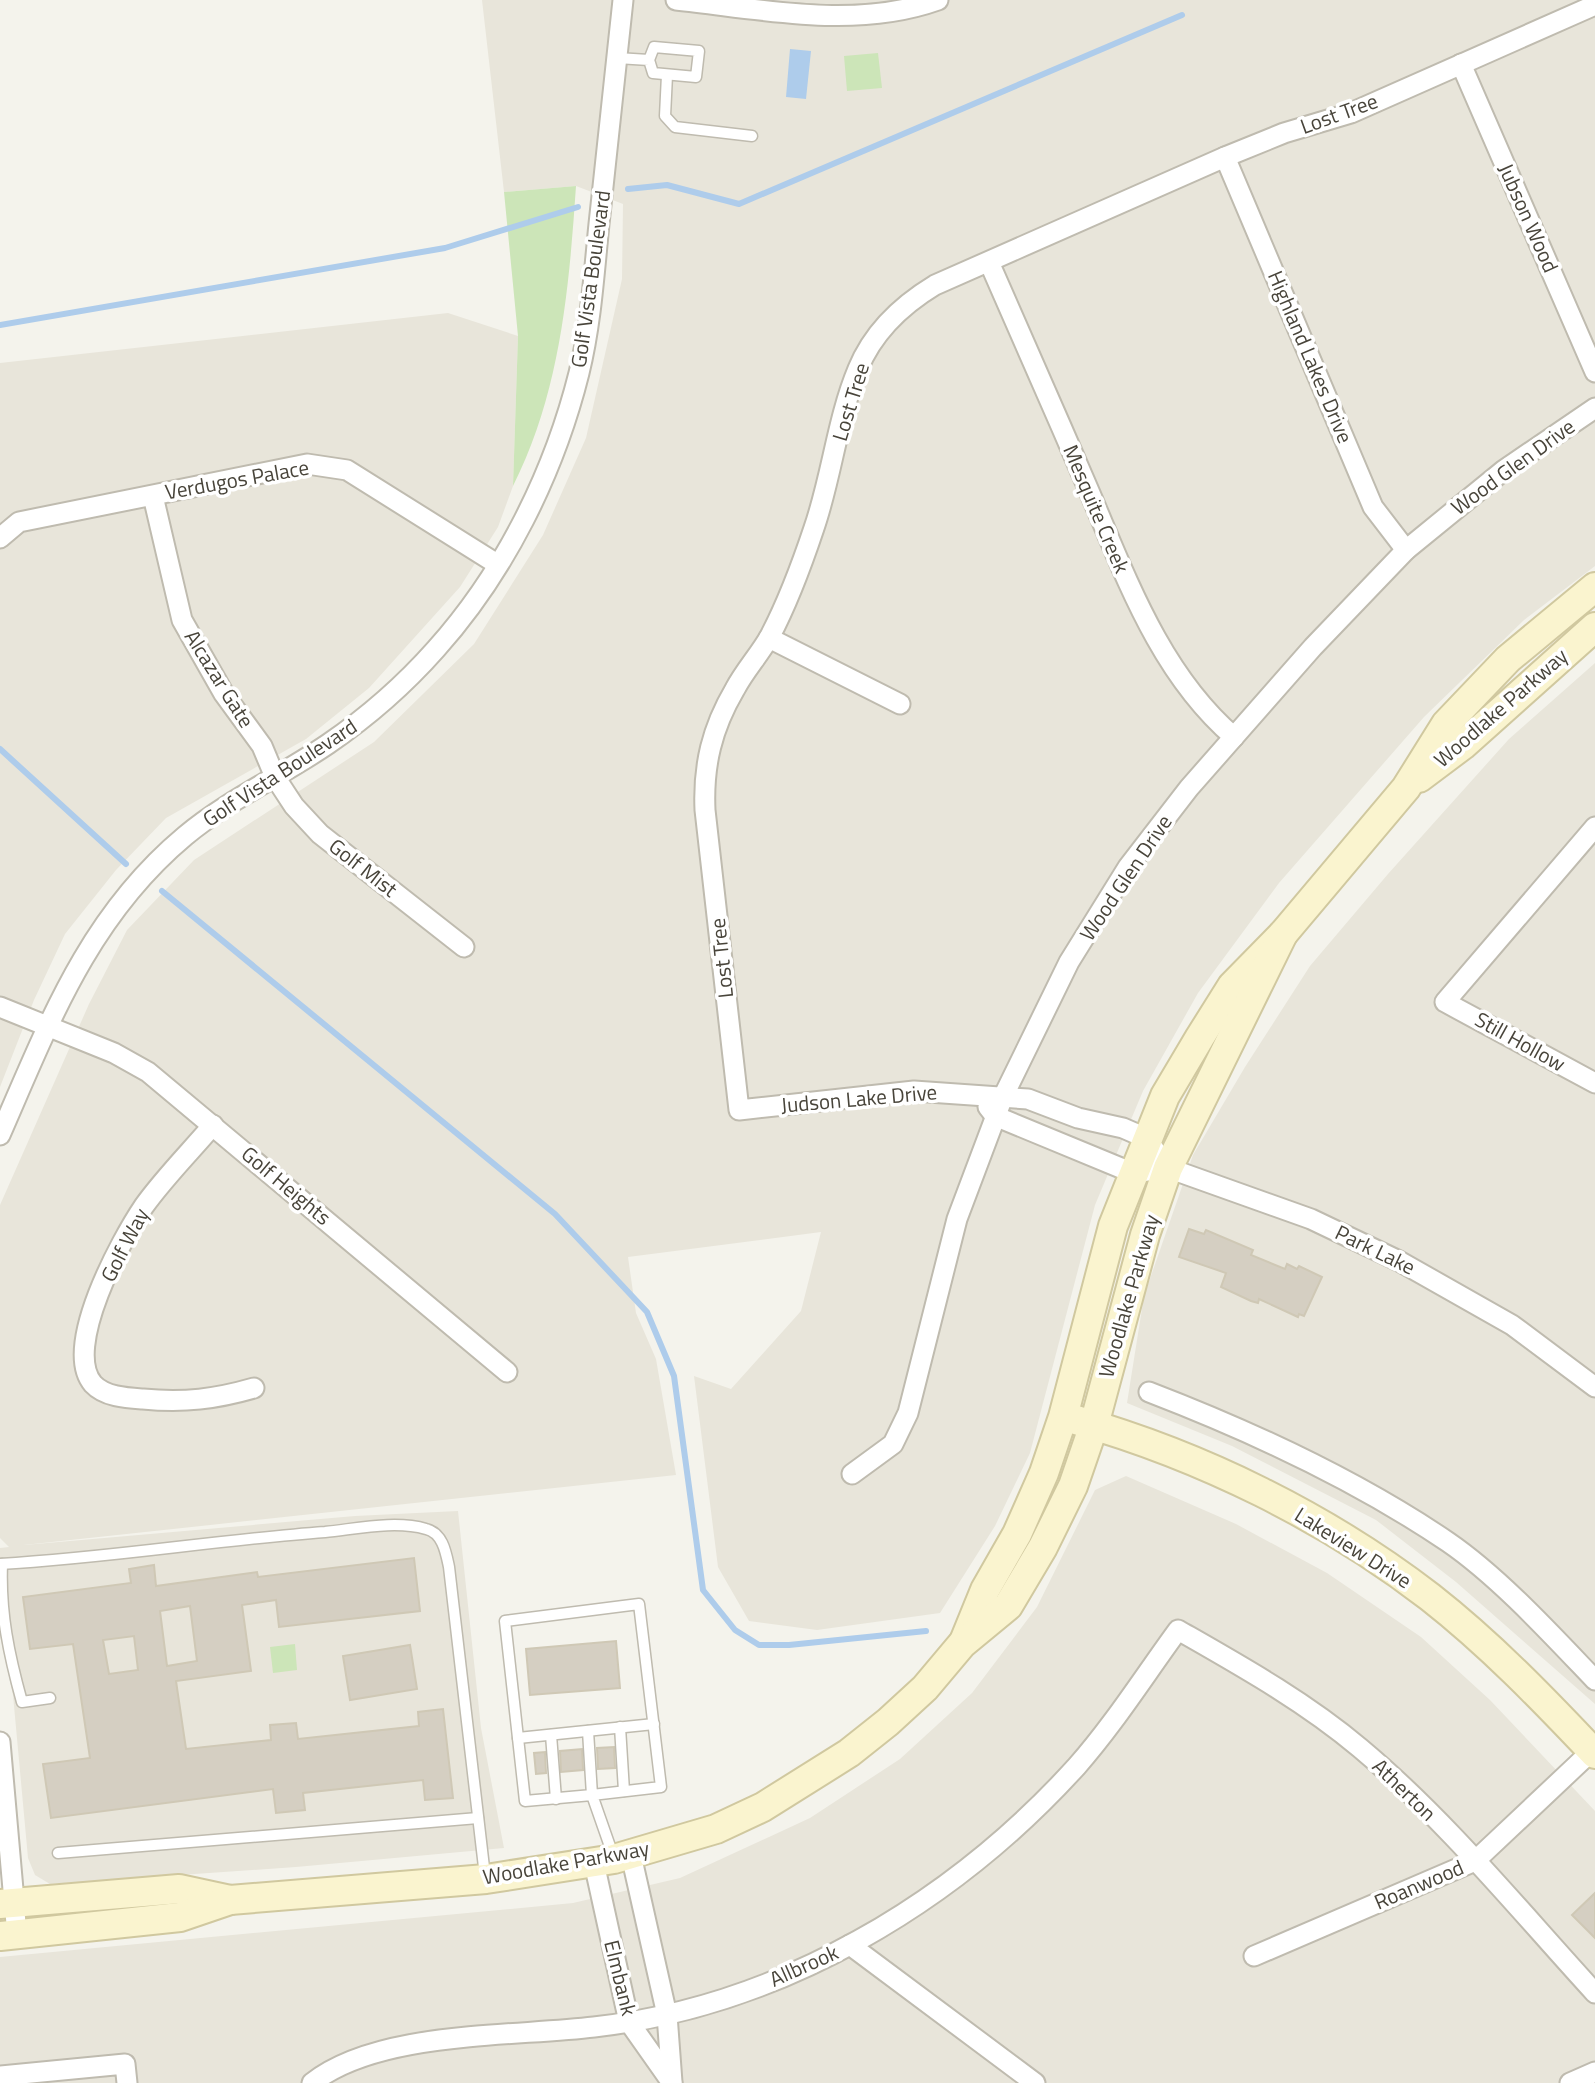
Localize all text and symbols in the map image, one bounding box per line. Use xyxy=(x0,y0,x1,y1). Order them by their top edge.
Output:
street label: Lost Tree xyxy=(1295,84,1382,142)
street label: Jubson Wood xyxy=(1491,158,1567,277)
street label: Golf Vista Boulevard xyxy=(562,188,618,369)
street label: Highland Lakes Drive xyxy=(1260,265,1362,448)
street label: Lost Tree xyxy=(823,359,877,445)
street label: Wood Glen Drive xyxy=(1444,410,1581,522)
street label: Mesquite Creek xyxy=(1055,439,1138,578)
street label: Verdugos Palace xyxy=(162,451,311,507)
street label: Alcazar Gate xyxy=(177,623,263,734)
street label: Woodlake Parkway xyxy=(1426,640,1574,775)
street label: Golf Vista Boulevard xyxy=(196,710,363,834)
street label: Wood Glen Drive xyxy=(1071,808,1179,947)
street label: Golf Mist xyxy=(322,830,405,905)
street label: Lost Tree xyxy=(701,916,741,1000)
street label: Still Hollow xyxy=(1469,1003,1572,1079)
street label: Judson Lake Drive xyxy=(780,1075,938,1121)
street label: Golf Heights xyxy=(235,1138,339,1232)
street label: Golf Way xyxy=(92,1202,156,1287)
street label: Woodlake Parkway xyxy=(1089,1210,1167,1381)
street label: Park Lake xyxy=(1330,1216,1421,1282)
street label: Lakeview Drive xyxy=(1289,1498,1418,1596)
street label: Atherton xyxy=(1365,1751,1444,1828)
street label: Woodlake Parkway xyxy=(480,1832,652,1892)
street label: Roanwood xyxy=(1369,1851,1468,1917)
street label: Allbrook xyxy=(764,1936,843,1994)
street label: Elmbank xyxy=(596,1937,646,2019)

